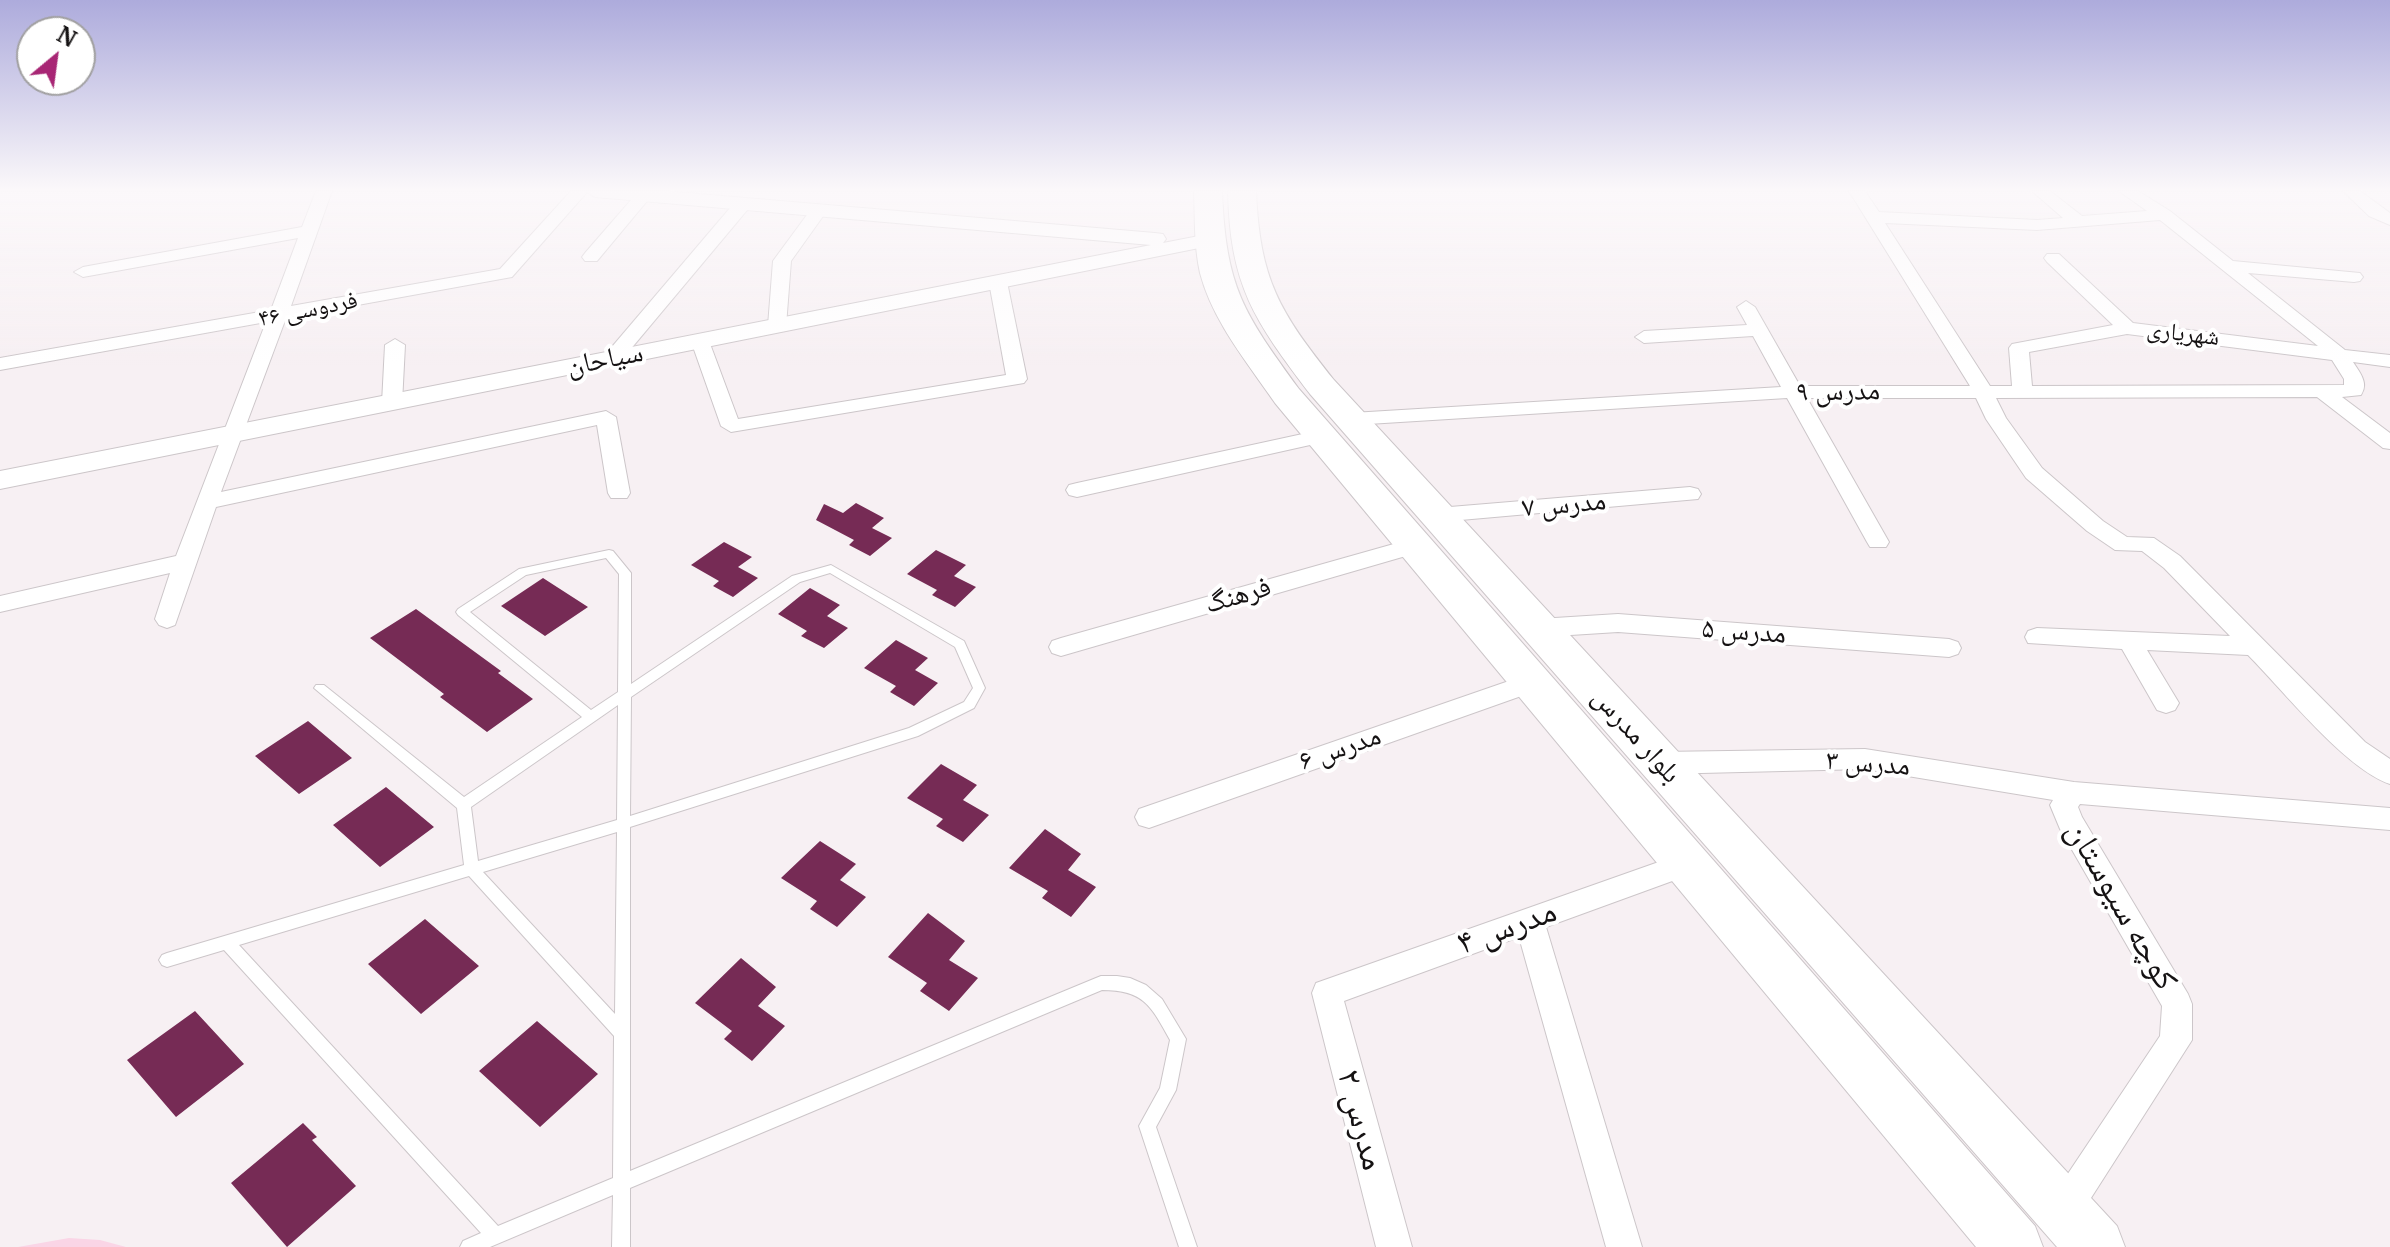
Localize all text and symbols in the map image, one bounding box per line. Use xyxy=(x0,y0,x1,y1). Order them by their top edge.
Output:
north arrow xyxy=(16,16,96,96)
text: N xyxy=(52,20,81,53)
street label: فردوسی ۴۶ xyxy=(256,286,360,334)
street label: شهریاری xyxy=(2145,315,2221,353)
street label: سیاحان xyxy=(564,336,646,384)
street label: مدرس ۹ xyxy=(1796,374,1880,410)
street label: مدرس ۷ xyxy=(1520,485,1608,525)
street label: فرهنگ xyxy=(1201,571,1275,621)
street label: مدرس ۵ xyxy=(1701,612,1787,652)
street label: بلوار مدرس xyxy=(1584,681,1688,791)
street label: مدرس ۶ xyxy=(1295,719,1385,779)
street label: مدرس ۳ xyxy=(1825,744,1911,784)
street label: کوچه سیوستان xyxy=(2056,814,2186,998)
street label: مدرس ۴ xyxy=(1452,891,1562,965)
street label: مدرس ۲ xyxy=(1327,1065,1393,1175)

